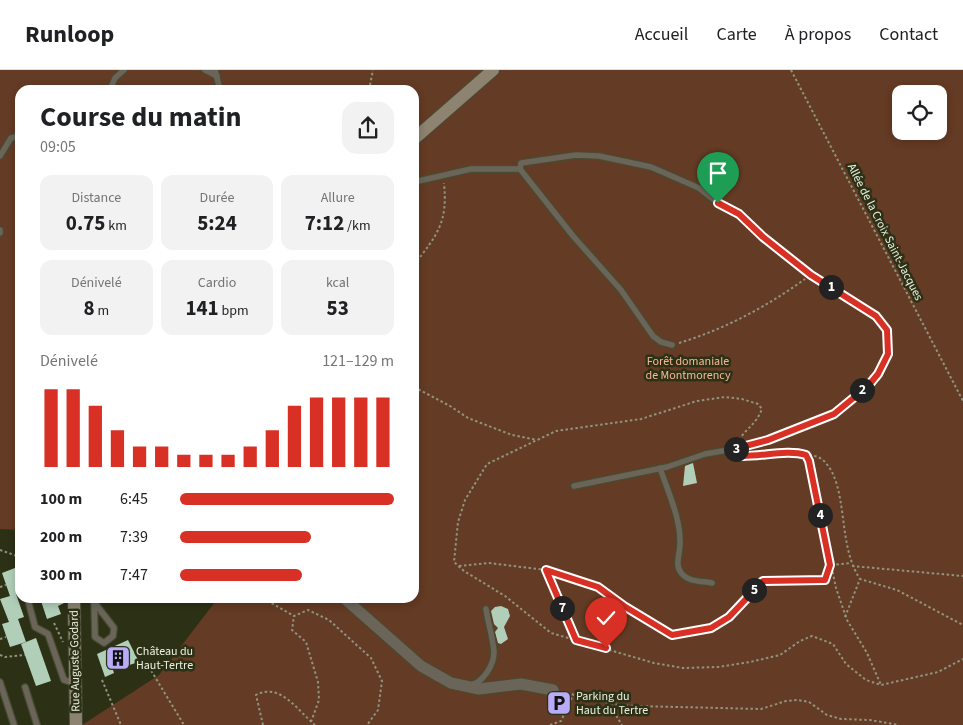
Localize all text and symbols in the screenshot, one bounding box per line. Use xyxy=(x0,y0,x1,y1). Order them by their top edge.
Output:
text: Runloop xyxy=(25,17,114,52)
text: Accueil xyxy=(635,22,688,47)
text: Carte xyxy=(716,22,757,47)
text: À propos xyxy=(785,22,851,47)
text: Contact xyxy=(879,22,938,47)
map controls xyxy=(892,85,947,140)
button: locate xyxy=(892,85,947,140)
text: Course du matin xyxy=(40,97,241,137)
button: share xyxy=(342,102,394,154)
text: 09:05 xyxy=(40,136,76,158)
pin xyxy=(697,152,739,203)
icon: arrive xyxy=(704,159,732,187)
street label: Allée de la Croix Saint-Jacques xyxy=(843,160,927,304)
text: Distance xyxy=(71,188,121,208)
text: Durée xyxy=(200,188,234,208)
text: Allure xyxy=(321,188,355,208)
text: 0.75 xyxy=(66,208,105,238)
text: 5:24 xyxy=(197,208,237,238)
text: 7:12 xyxy=(305,208,344,238)
text: km xyxy=(105,216,127,236)
text: /km xyxy=(344,216,371,236)
text: Dénivelé xyxy=(71,273,122,293)
text: Cardio xyxy=(198,273,236,293)
text: kcal xyxy=(326,273,349,293)
pin: 1 xyxy=(818,274,844,300)
text: 1 xyxy=(828,277,835,297)
text: 8 xyxy=(84,293,95,323)
text: 141 xyxy=(185,293,219,323)
text: 53 xyxy=(327,293,349,323)
text: m xyxy=(95,301,109,321)
text: bpm xyxy=(219,301,249,321)
text: Dénivelé xyxy=(40,350,98,372)
text: 121–129 m xyxy=(322,350,394,372)
park label: Forêt domaniale de Montmorency xyxy=(645,353,731,384)
pin: 2 xyxy=(850,378,874,402)
text: 2 xyxy=(859,380,866,400)
pin: 3 xyxy=(724,436,748,462)
text: 3 xyxy=(733,439,740,459)
text: 100 m xyxy=(40,488,82,510)
text: 6:45 xyxy=(120,488,148,510)
pin: 4 xyxy=(808,502,832,528)
text: 4 xyxy=(817,505,824,525)
text: 200 m xyxy=(40,526,82,548)
text: 7:39 xyxy=(120,526,148,548)
text: 300 m xyxy=(40,564,82,586)
text: 7:47 xyxy=(120,564,148,586)
pin: 5 xyxy=(742,578,766,602)
text: 5 xyxy=(751,580,758,600)
pin: 7 xyxy=(550,596,574,620)
pin xyxy=(585,597,627,648)
text: 7 xyxy=(559,598,566,618)
icon: check xyxy=(592,604,620,632)
street label: Rue Auguste Godard xyxy=(66,610,84,712)
place label: Château du Haut-Tertre xyxy=(136,643,193,674)
building icon: Château du Haut-Tertre xyxy=(105,645,131,671)
place label: Parking du Haut du Tertre xyxy=(576,688,648,719)
parking icon: Parking du Haut du Tertre xyxy=(546,690,572,716)

